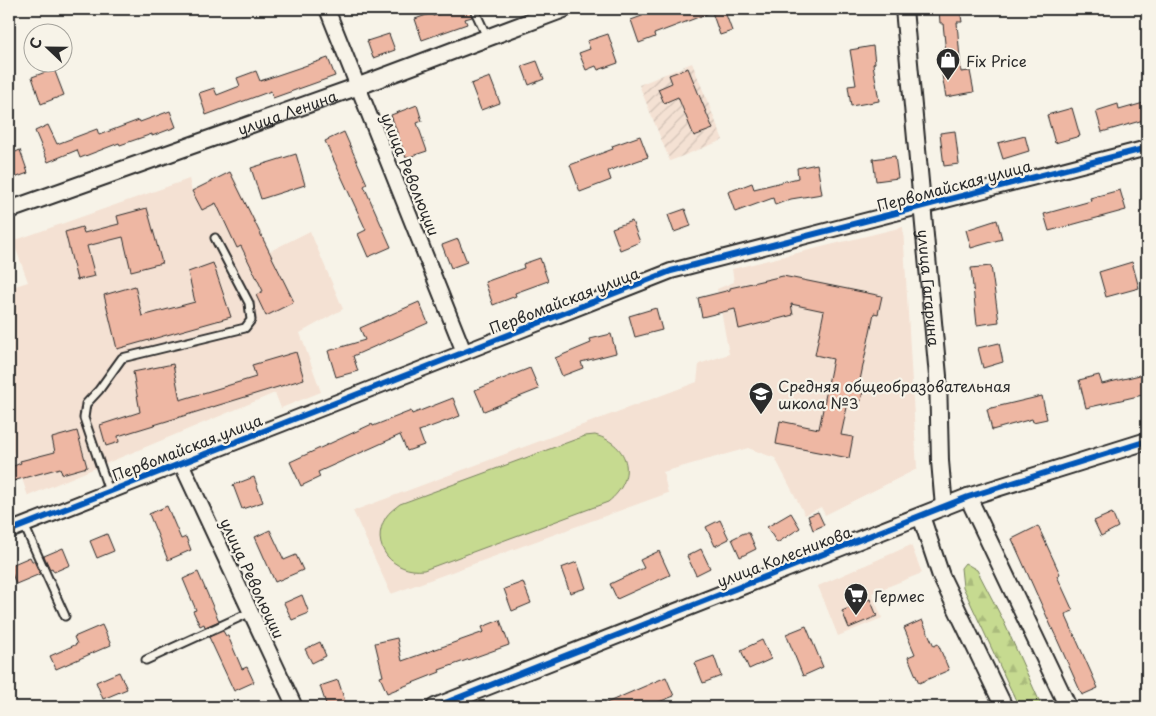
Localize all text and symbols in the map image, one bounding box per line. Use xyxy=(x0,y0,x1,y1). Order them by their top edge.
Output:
north arrow xyxy=(22,22,72,72)
text: С xyxy=(24,34,47,52)
shop icon: Fix Price xyxy=(935,47,961,81)
place label: Fix Price xyxy=(966,49,1027,72)
street label: улица Ленина xyxy=(234,83,341,140)
street label: улица Революции xyxy=(376,109,446,239)
street label: Первомайская улица xyxy=(874,153,1034,217)
street label: улица Гагарина xyxy=(913,228,947,348)
street label: Первомайская улица xyxy=(486,261,643,339)
place label: Средняя общеобразовательная школа №3 xyxy=(778,374,1011,414)
school or university icon: Средняя общеобразовательная школа №3 xyxy=(748,381,774,415)
street label: Первомайская улица xyxy=(109,408,266,486)
street label: улица Революции xyxy=(215,514,291,642)
street label: улица Колесникова xyxy=(713,519,855,592)
supermarket icon: Гермес xyxy=(843,582,869,616)
place label: Гермес xyxy=(874,584,925,607)

